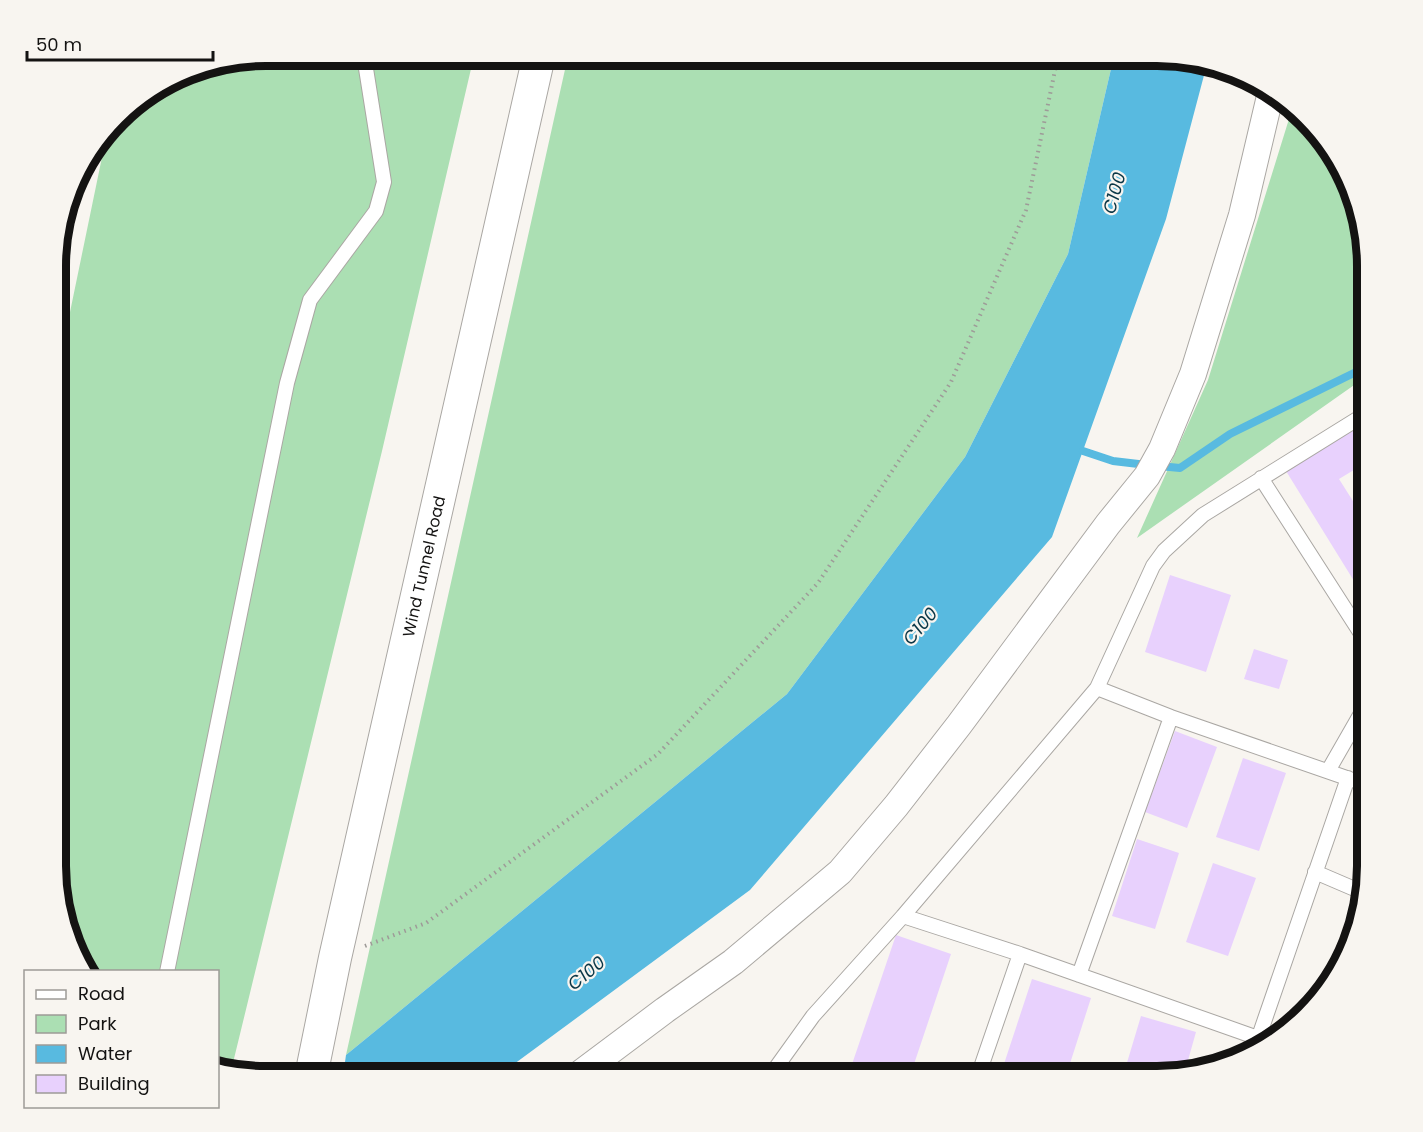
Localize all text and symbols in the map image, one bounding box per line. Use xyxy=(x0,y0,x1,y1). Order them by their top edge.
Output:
scale bar xyxy=(27,24,213,62)
text: 50 m xyxy=(36,32,82,57)
water label: C100 xyxy=(1096,169,1132,217)
street label: Wind Tunnel Road xyxy=(396,493,451,639)
water label: C100 xyxy=(897,602,943,650)
water label: C100 xyxy=(562,950,610,996)
legend xyxy=(24,970,219,1108)
text: Road xyxy=(78,981,125,1006)
text: Park xyxy=(78,1011,117,1036)
text: Water xyxy=(78,1041,132,1066)
text: Building xyxy=(78,1071,150,1096)

